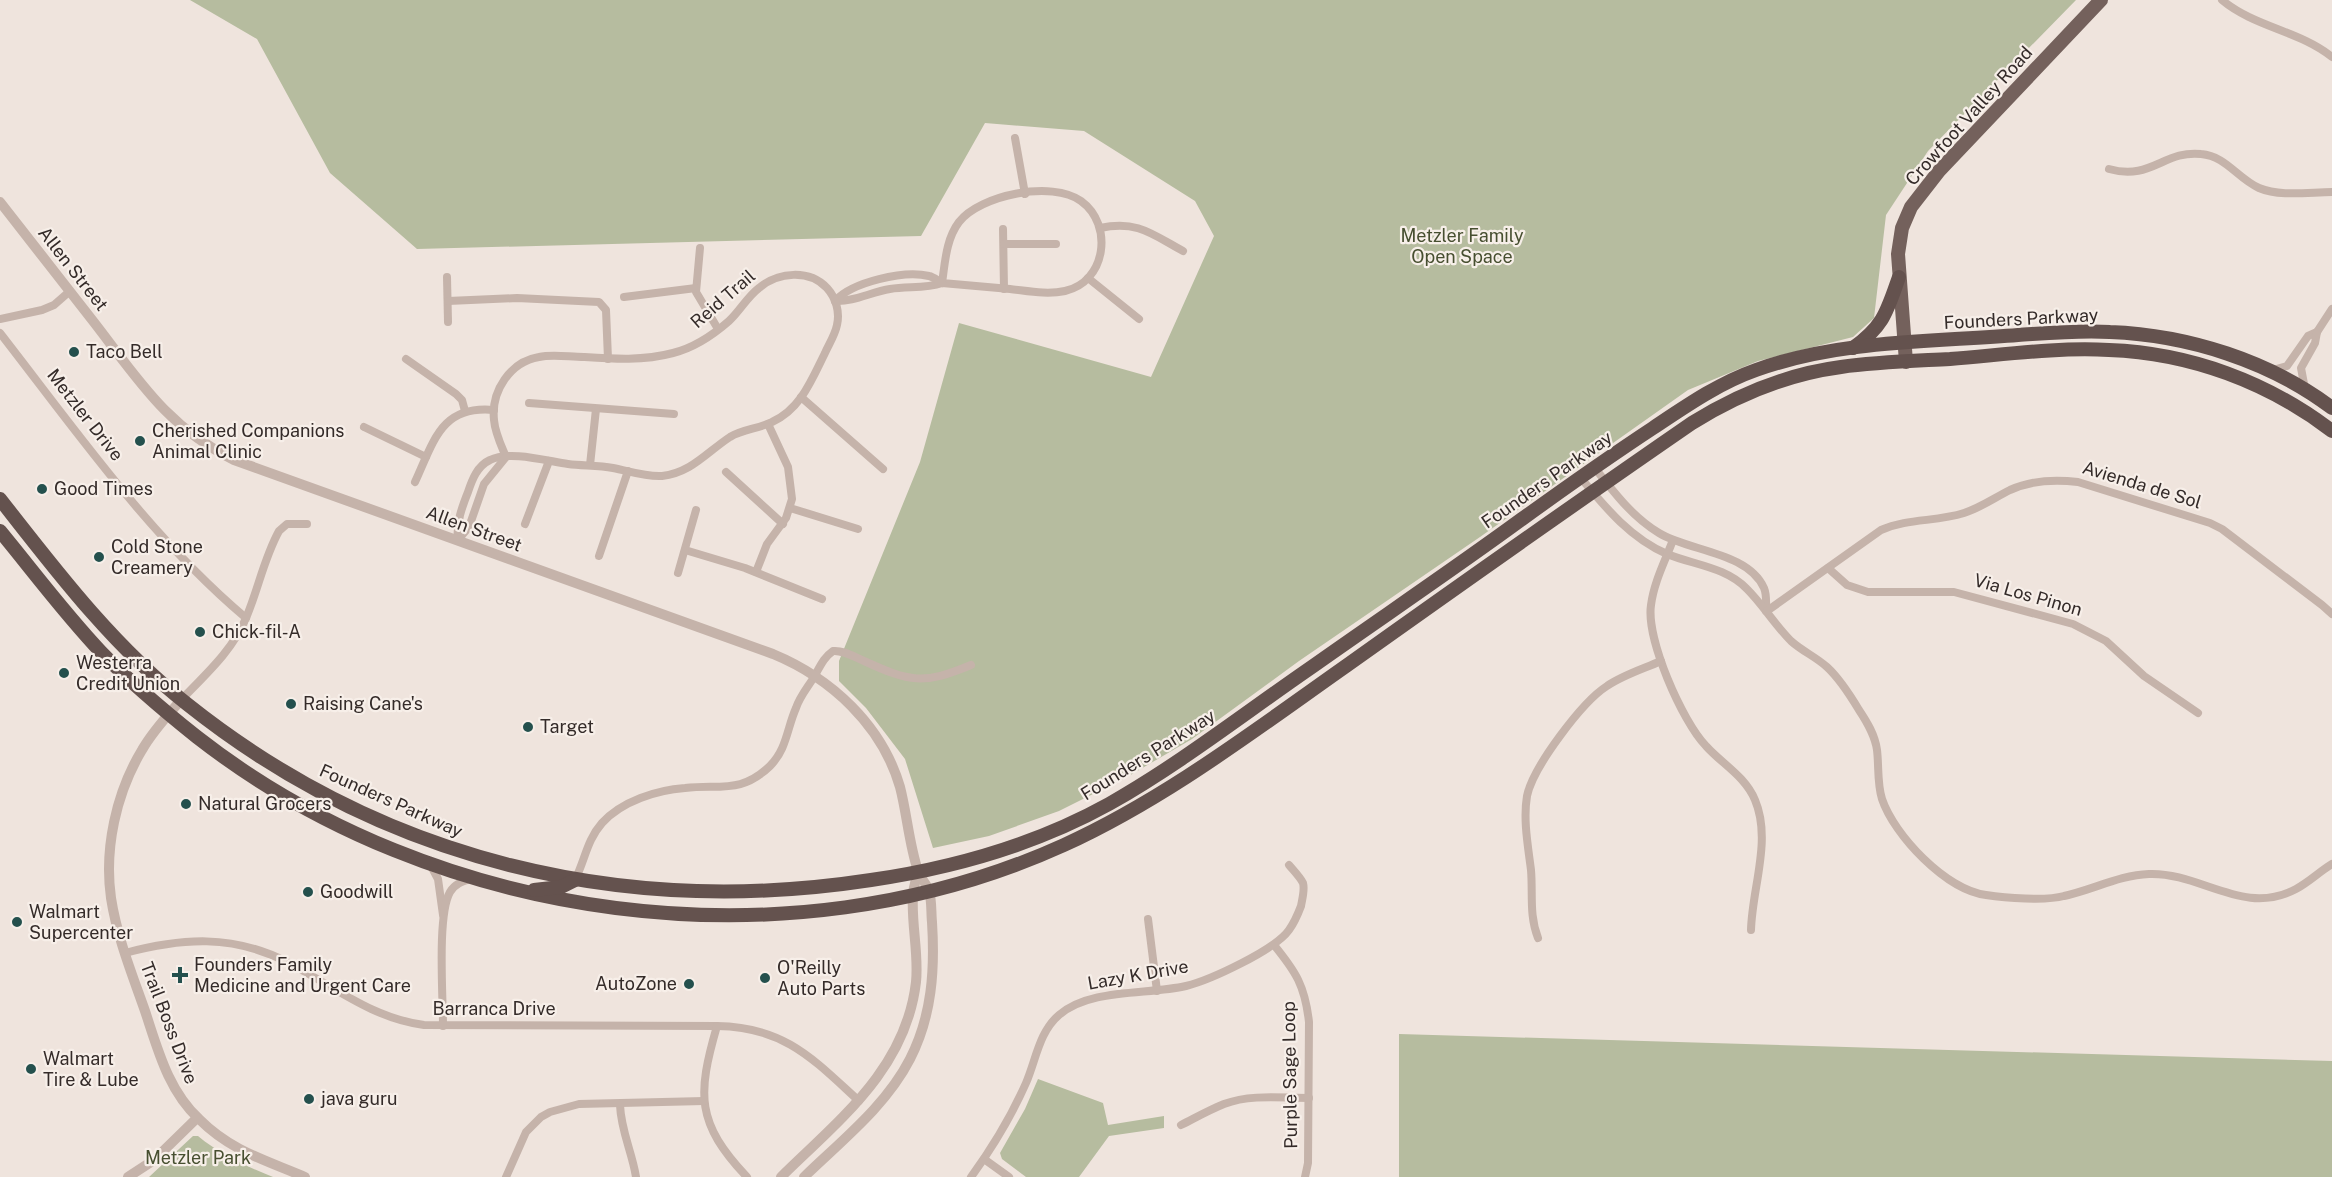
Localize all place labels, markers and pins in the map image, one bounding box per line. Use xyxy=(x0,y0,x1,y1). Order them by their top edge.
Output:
place label: Taco Bell xyxy=(86,341,163,362)
marker: Taco Bell xyxy=(67,345,81,359)
place label: Cherished Companions Animal Clinic xyxy=(152,420,344,462)
marker: Cherished Companions Animal Clinic xyxy=(133,434,147,448)
place label: Good Times xyxy=(54,478,153,499)
marker: Good Times xyxy=(35,482,49,496)
place label: Cold Stone Creamery xyxy=(111,536,203,578)
marker: Cold Stone Creamery xyxy=(92,550,106,564)
place label: Chick-fil-A xyxy=(212,621,301,642)
marker: Chick-fil-A xyxy=(193,625,207,639)
place label: Westerra Credit Union xyxy=(76,652,180,694)
marker: Westerra Credit Union xyxy=(57,666,71,680)
place label: Raising Cane's xyxy=(303,693,423,714)
marker: Raising Cane's xyxy=(284,697,298,711)
place label: Target xyxy=(540,716,594,737)
marker: Target xyxy=(521,720,535,734)
place label: Natural Grocers xyxy=(198,793,331,814)
marker: Natural Grocers xyxy=(179,797,193,811)
place label: Goodwill xyxy=(320,881,394,902)
marker: Goodwill xyxy=(301,885,315,899)
place label: Walmart Supercenter xyxy=(29,901,133,943)
marker: Walmart Supercenter xyxy=(10,915,24,929)
place label: Founders Family Medicine and Urgent Care xyxy=(194,954,411,996)
place label: O'Reilly Auto Parts xyxy=(777,957,865,999)
marker: Founders Family Medicine and Urgent Care xyxy=(171,966,189,984)
marker: O'Reilly Auto Parts xyxy=(758,971,772,985)
place label: AutoZone xyxy=(595,973,677,994)
marker: AutoZone xyxy=(682,977,696,991)
place label: Walmart Tire & Lube xyxy=(43,1048,139,1090)
marker: Walmart Tire & Lube xyxy=(24,1062,38,1076)
place label: java guru xyxy=(320,1088,398,1109)
marker: java guru xyxy=(302,1092,316,1106)

